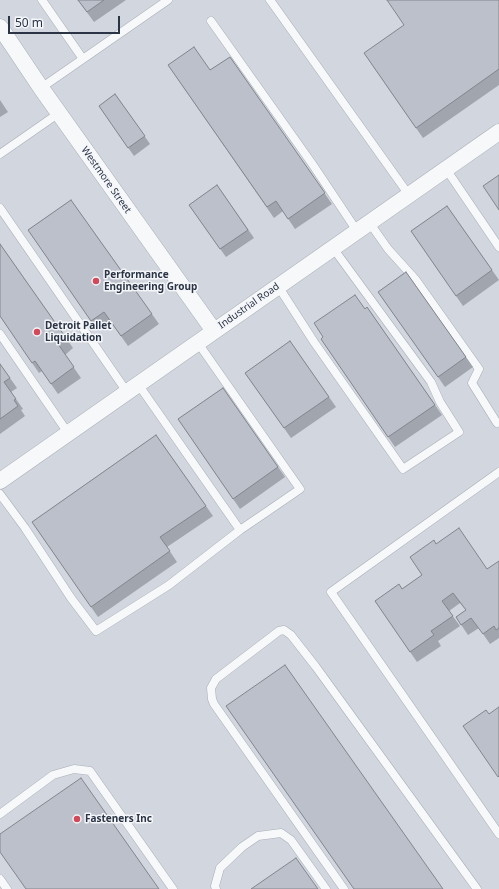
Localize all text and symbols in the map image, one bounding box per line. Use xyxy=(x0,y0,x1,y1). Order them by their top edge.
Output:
scale bar xyxy=(10,8,122,34)
text: 50 m xyxy=(15,14,43,31)
street label: Westmore Street xyxy=(79,144,133,216)
place label: Performance Engineering Group xyxy=(104,269,197,292)
marker: Performance Engineering Group xyxy=(91,276,101,286)
street label: Industrial Road xyxy=(216,280,282,332)
place label: Detroit Pallet Liquidation xyxy=(45,320,112,344)
marker: Detroit Pallet Liquidation xyxy=(32,327,42,337)
place label: Fasteners Inc xyxy=(85,813,152,825)
marker: Fasteners Inc xyxy=(72,814,82,824)

